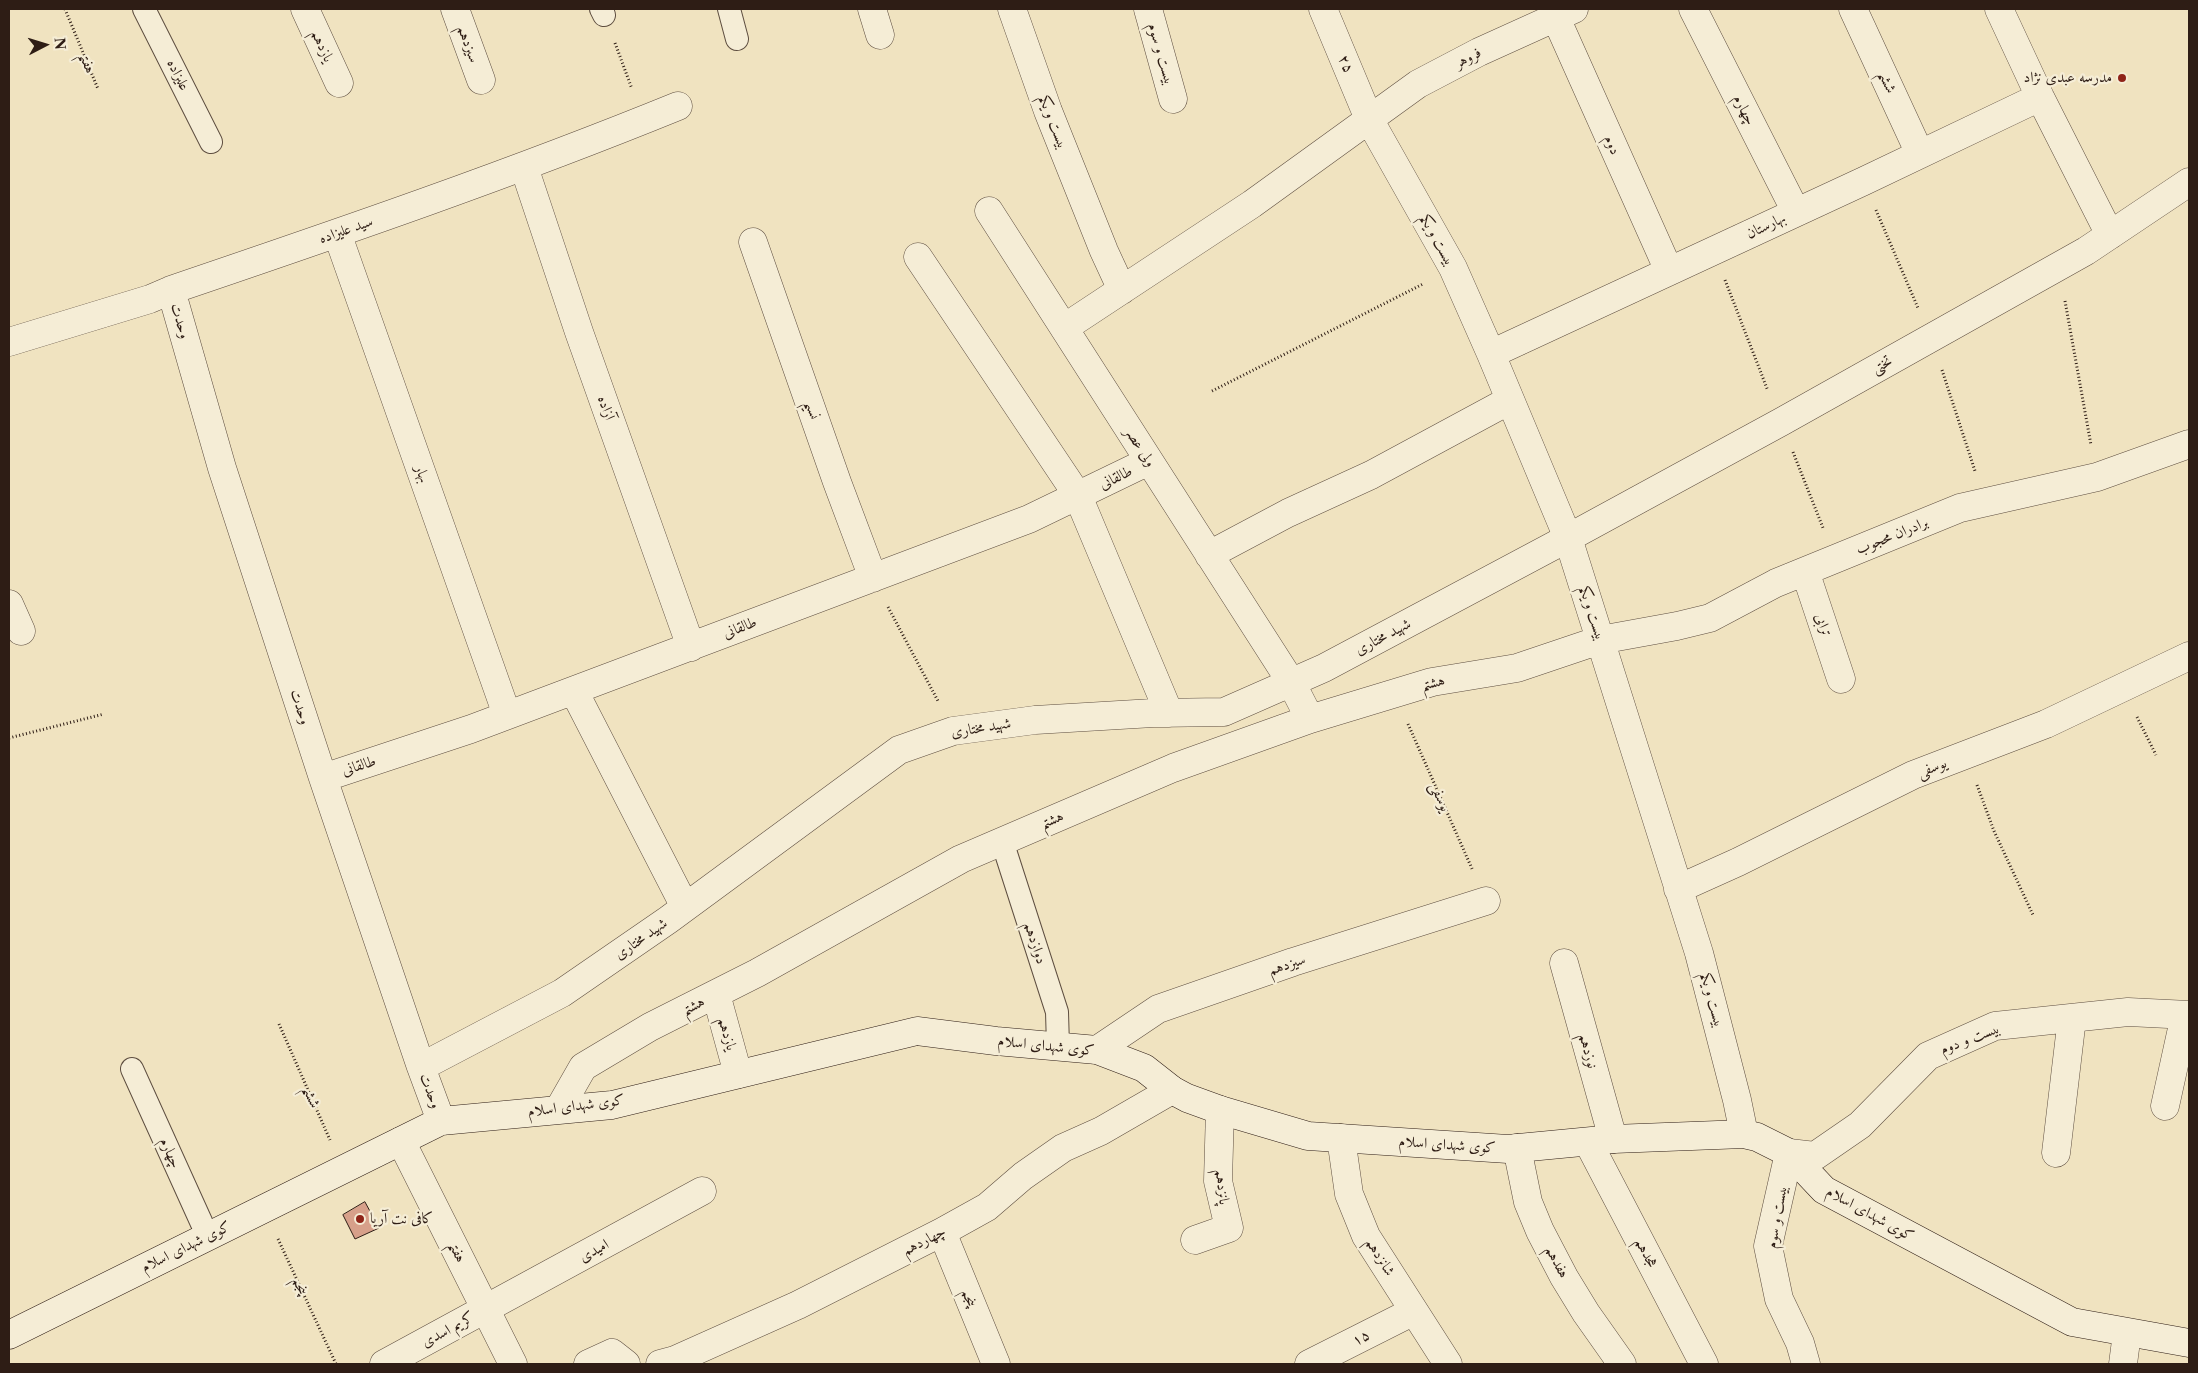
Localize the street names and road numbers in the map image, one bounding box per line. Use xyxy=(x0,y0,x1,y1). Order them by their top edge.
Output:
street label: بیست و سوم xyxy=(1144,21,1178,87)
street label: سیزدهم xyxy=(453,23,483,65)
street label: یازدهم xyxy=(307,27,337,65)
street label: فروهر xyxy=(1452,44,1484,72)
street label: هفتم xyxy=(75,50,99,76)
street label: ۲۵ xyxy=(1334,52,1358,76)
street label: علیزاده xyxy=(163,56,193,94)
street label: ششم xyxy=(1874,68,1900,96)
street label: چهارم xyxy=(1729,92,1759,128)
street label: بیست و یکم xyxy=(1035,93,1071,151)
street label: دوم xyxy=(1600,132,1624,158)
street label: بهارستان xyxy=(1743,209,1789,243)
street label: بیست و یکم xyxy=(1416,211,1458,269)
street label: سید علیزاده xyxy=(317,212,375,248)
street label: وحدت xyxy=(166,301,194,341)
street label: تختی xyxy=(1869,352,1895,378)
street label: آزاده xyxy=(593,393,619,423)
street label: نسیم xyxy=(800,398,824,422)
street label: ولی عصر xyxy=(1121,424,1159,470)
street label: طالقانی xyxy=(1096,462,1136,494)
street label: بهار xyxy=(411,463,433,485)
street label: برادران محجوب xyxy=(1853,513,1931,559)
street label: بیست و یکم xyxy=(1575,584,1609,642)
street label: ترابی xyxy=(1811,611,1835,639)
street label: طالقانی xyxy=(721,613,759,643)
street label: شهید مختاری xyxy=(1352,615,1414,659)
street label: هشتم xyxy=(1419,672,1447,694)
street label: وحدت xyxy=(286,687,314,727)
street label: شهید مختاری xyxy=(950,714,1012,742)
street label: طالقانی xyxy=(340,752,378,780)
street label: یوسفی xyxy=(1915,754,1949,782)
street label: یوسفی xyxy=(1426,780,1454,814)
street label: هشتم xyxy=(1038,807,1066,833)
street label: شهید مختاری xyxy=(611,914,671,964)
street label: دوازدهم xyxy=(1020,920,1050,966)
street label: سیزدهم xyxy=(1266,951,1308,979)
street label: بیست و یکم xyxy=(1696,971,1728,1029)
street label: هشتم xyxy=(678,993,708,1019)
street label: یازدهم xyxy=(714,1015,740,1053)
street label: بیست و دوم xyxy=(1938,1019,2002,1059)
street label: کوی شهدای اسلام xyxy=(997,1032,1095,1060)
street label: نوزدهم xyxy=(1575,1032,1601,1070)
street label: وحدت xyxy=(415,1071,445,1111)
street label: ششم xyxy=(298,1083,324,1111)
street label: کوی شهدای اسلام xyxy=(527,1091,625,1121)
street label: کوی شهدای اسلام xyxy=(1398,1133,1496,1157)
street label: چهارم xyxy=(155,1135,185,1171)
street label: پانزدهم xyxy=(1211,1168,1233,1206)
street label: کوی شهدای اسلام xyxy=(1823,1183,1917,1245)
street label: بیست و سوم xyxy=(1763,1184,1791,1250)
street label: کوی شهدای اسلام xyxy=(138,1218,234,1276)
street label: چهاردهم xyxy=(899,1222,949,1260)
street label: شانزدهم xyxy=(1361,1235,1399,1279)
street label: هجدهم xyxy=(1631,1235,1661,1271)
street label: امیدی xyxy=(576,1236,612,1266)
street label: هفتم xyxy=(444,1239,470,1265)
street label: هفدهم xyxy=(1541,1243,1573,1281)
street label: پنجم xyxy=(288,1274,312,1298)
street label: پنجم xyxy=(957,1286,981,1310)
street label: کریم اسدی xyxy=(419,1309,477,1351)
street label: ۱۵ xyxy=(1349,1326,1373,1350)

